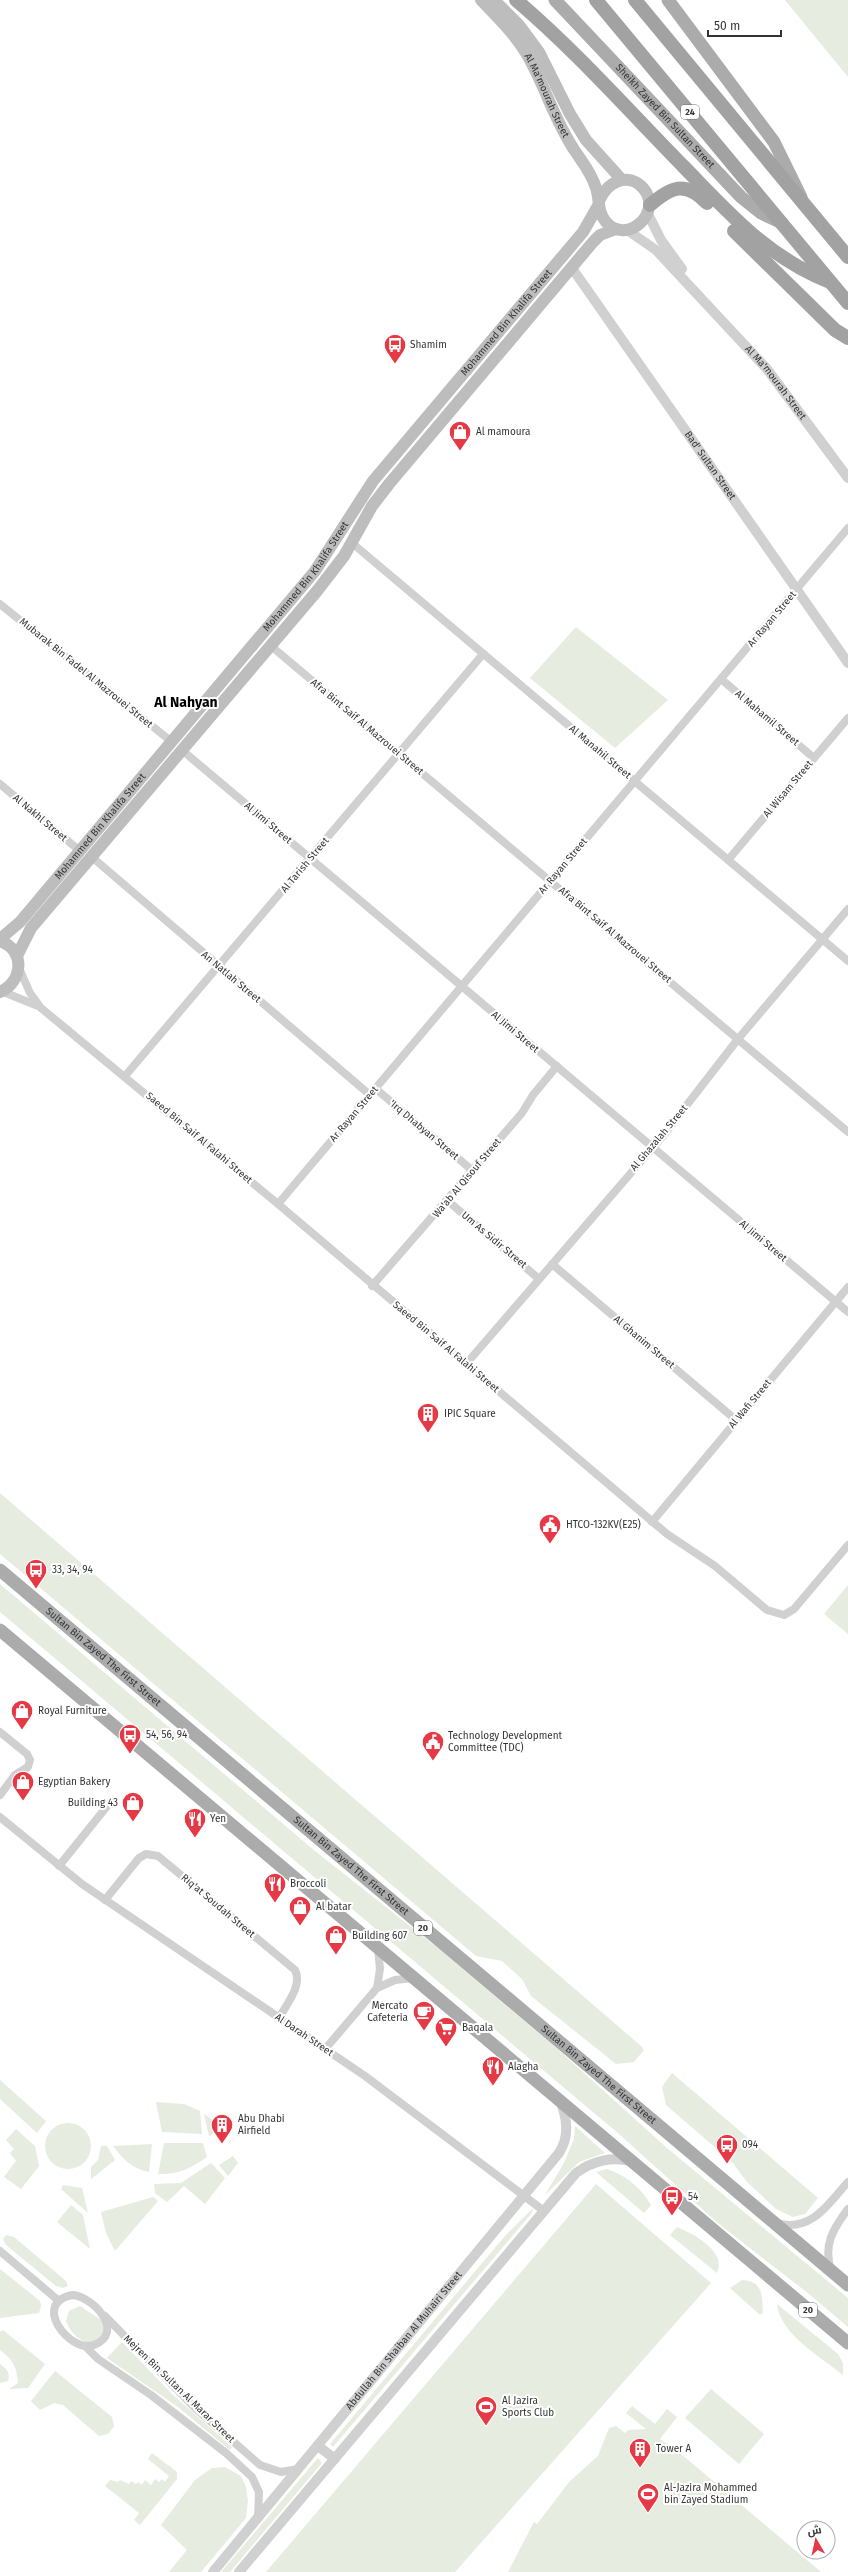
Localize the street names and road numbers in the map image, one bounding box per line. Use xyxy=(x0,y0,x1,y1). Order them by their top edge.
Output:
street label: Al Ma'mourah Street xyxy=(522,51,572,140)
street label: Sheikh Zayed Bin Sultan Street xyxy=(613,62,717,171)
road number: 24 xyxy=(681,105,699,119)
street label: Mohammed Bin Khalifa Street xyxy=(458,267,555,378)
street label: Al Ma'mourah Street xyxy=(742,343,809,423)
street label: Bad' Sultan Street xyxy=(682,429,738,503)
street label: Mohammed Bin Khalifa Street xyxy=(261,519,352,634)
street label: Ar Rayan Street xyxy=(745,588,799,649)
street label: Mubarak Bin Fadel Al Mazrouei Street xyxy=(17,615,155,731)
street label: Afra Bint Saif Al Mazrouei Street xyxy=(308,676,426,778)
street label: Al Mahamil Street xyxy=(733,688,802,749)
street label: Al Manahil Street xyxy=(567,723,634,782)
street label: Al Wisam Street xyxy=(761,758,816,820)
street label: Mohammed Bin Khalifa Street xyxy=(52,771,149,882)
street label: Al Nakhl Street xyxy=(10,792,70,844)
street label: Al Jimi Street xyxy=(242,800,295,847)
street label: Al Tarish Street xyxy=(278,835,332,895)
street label: Ar Rayan Street xyxy=(536,835,590,896)
street label: Afra Bint Saif Al Mazrouei Street xyxy=(556,884,674,986)
street label: An Natlah Street xyxy=(199,949,263,1006)
street label: Al Jimi Street xyxy=(489,1009,542,1056)
street label: Ar Rayan Street xyxy=(327,1083,381,1144)
street label: Saeed Bin Saif Al Falahi Street xyxy=(143,1090,255,1186)
street label: 'Irq Dhabyan Street xyxy=(387,1098,461,1163)
street label: Al Ghazalah Street xyxy=(628,1102,690,1173)
street label: Wa'ab Al Qisouf Street xyxy=(430,1136,504,1220)
street label: Um As Sidir Street xyxy=(459,1209,529,1271)
street label: Al Jimi Street xyxy=(737,1218,790,1265)
street label: Saeed Bin Saif Al Falahi Street xyxy=(390,1299,502,1395)
street label: Al Ghanim Street xyxy=(611,1313,677,1371)
street label: Al Wafi Street xyxy=(726,1377,774,1431)
street label: Sultan Bin Zayed The First Street xyxy=(43,1605,164,1709)
street label: Sultan Bin Zayed The First Street xyxy=(291,1814,411,1918)
street label: Riq'at Soudah Street xyxy=(179,1872,258,1941)
road number: 20 xyxy=(414,1921,432,1935)
street label: Al Darah Street xyxy=(273,2011,336,2059)
street label: Sultan Bin Zayed The First Street xyxy=(539,2023,659,2127)
street label: Abdullah Bin Shaiban Al Muhairi Street xyxy=(343,2269,465,2412)
road number: 20 xyxy=(799,2303,817,2317)
street label: Mejren Bin Sultan Al Marar Street xyxy=(121,2333,237,2446)

